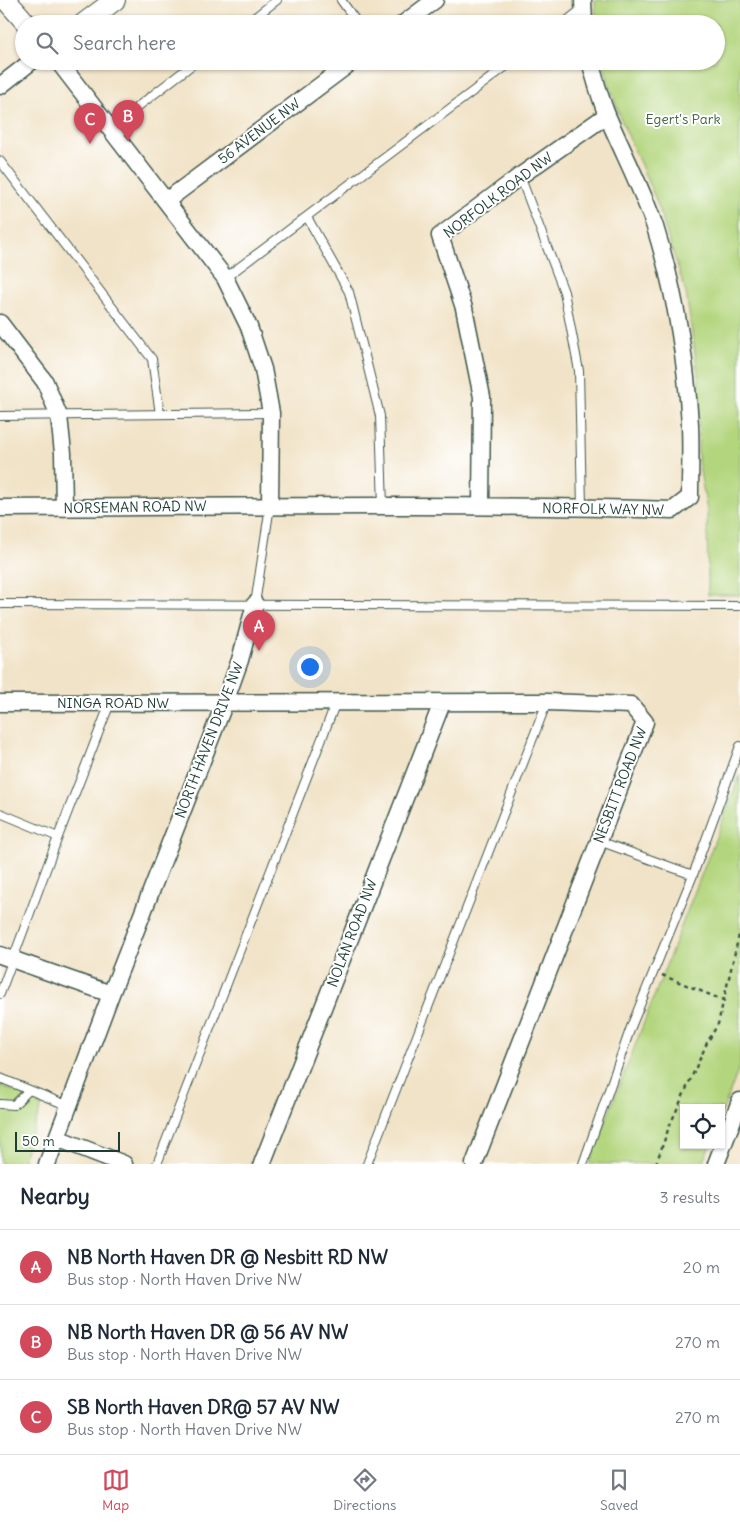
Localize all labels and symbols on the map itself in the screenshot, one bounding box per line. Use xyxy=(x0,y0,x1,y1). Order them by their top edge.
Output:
street label: 56 AVENUE NW xyxy=(214,94,304,168)
pin: B xyxy=(112,100,144,141)
pin: C xyxy=(74,103,106,144)
park label: Egert's Park xyxy=(645,110,721,128)
street label: NORFOLK ROAD NW xyxy=(440,148,556,242)
street label: NORSEMAN ROAD NW xyxy=(63,497,207,517)
street label: NORFOLK WAY NW xyxy=(542,499,664,519)
pin: A xyxy=(243,610,275,651)
your location xyxy=(297,654,323,680)
street label: NORTH HAVEN DRIVE NW xyxy=(171,659,247,821)
street label: NINGA ROAD NW xyxy=(57,694,169,712)
street label: NESBITT ROAD NW xyxy=(590,724,651,846)
street label: NOLAN ROAD NW xyxy=(323,876,381,990)
scale bar xyxy=(15,1129,120,1152)

